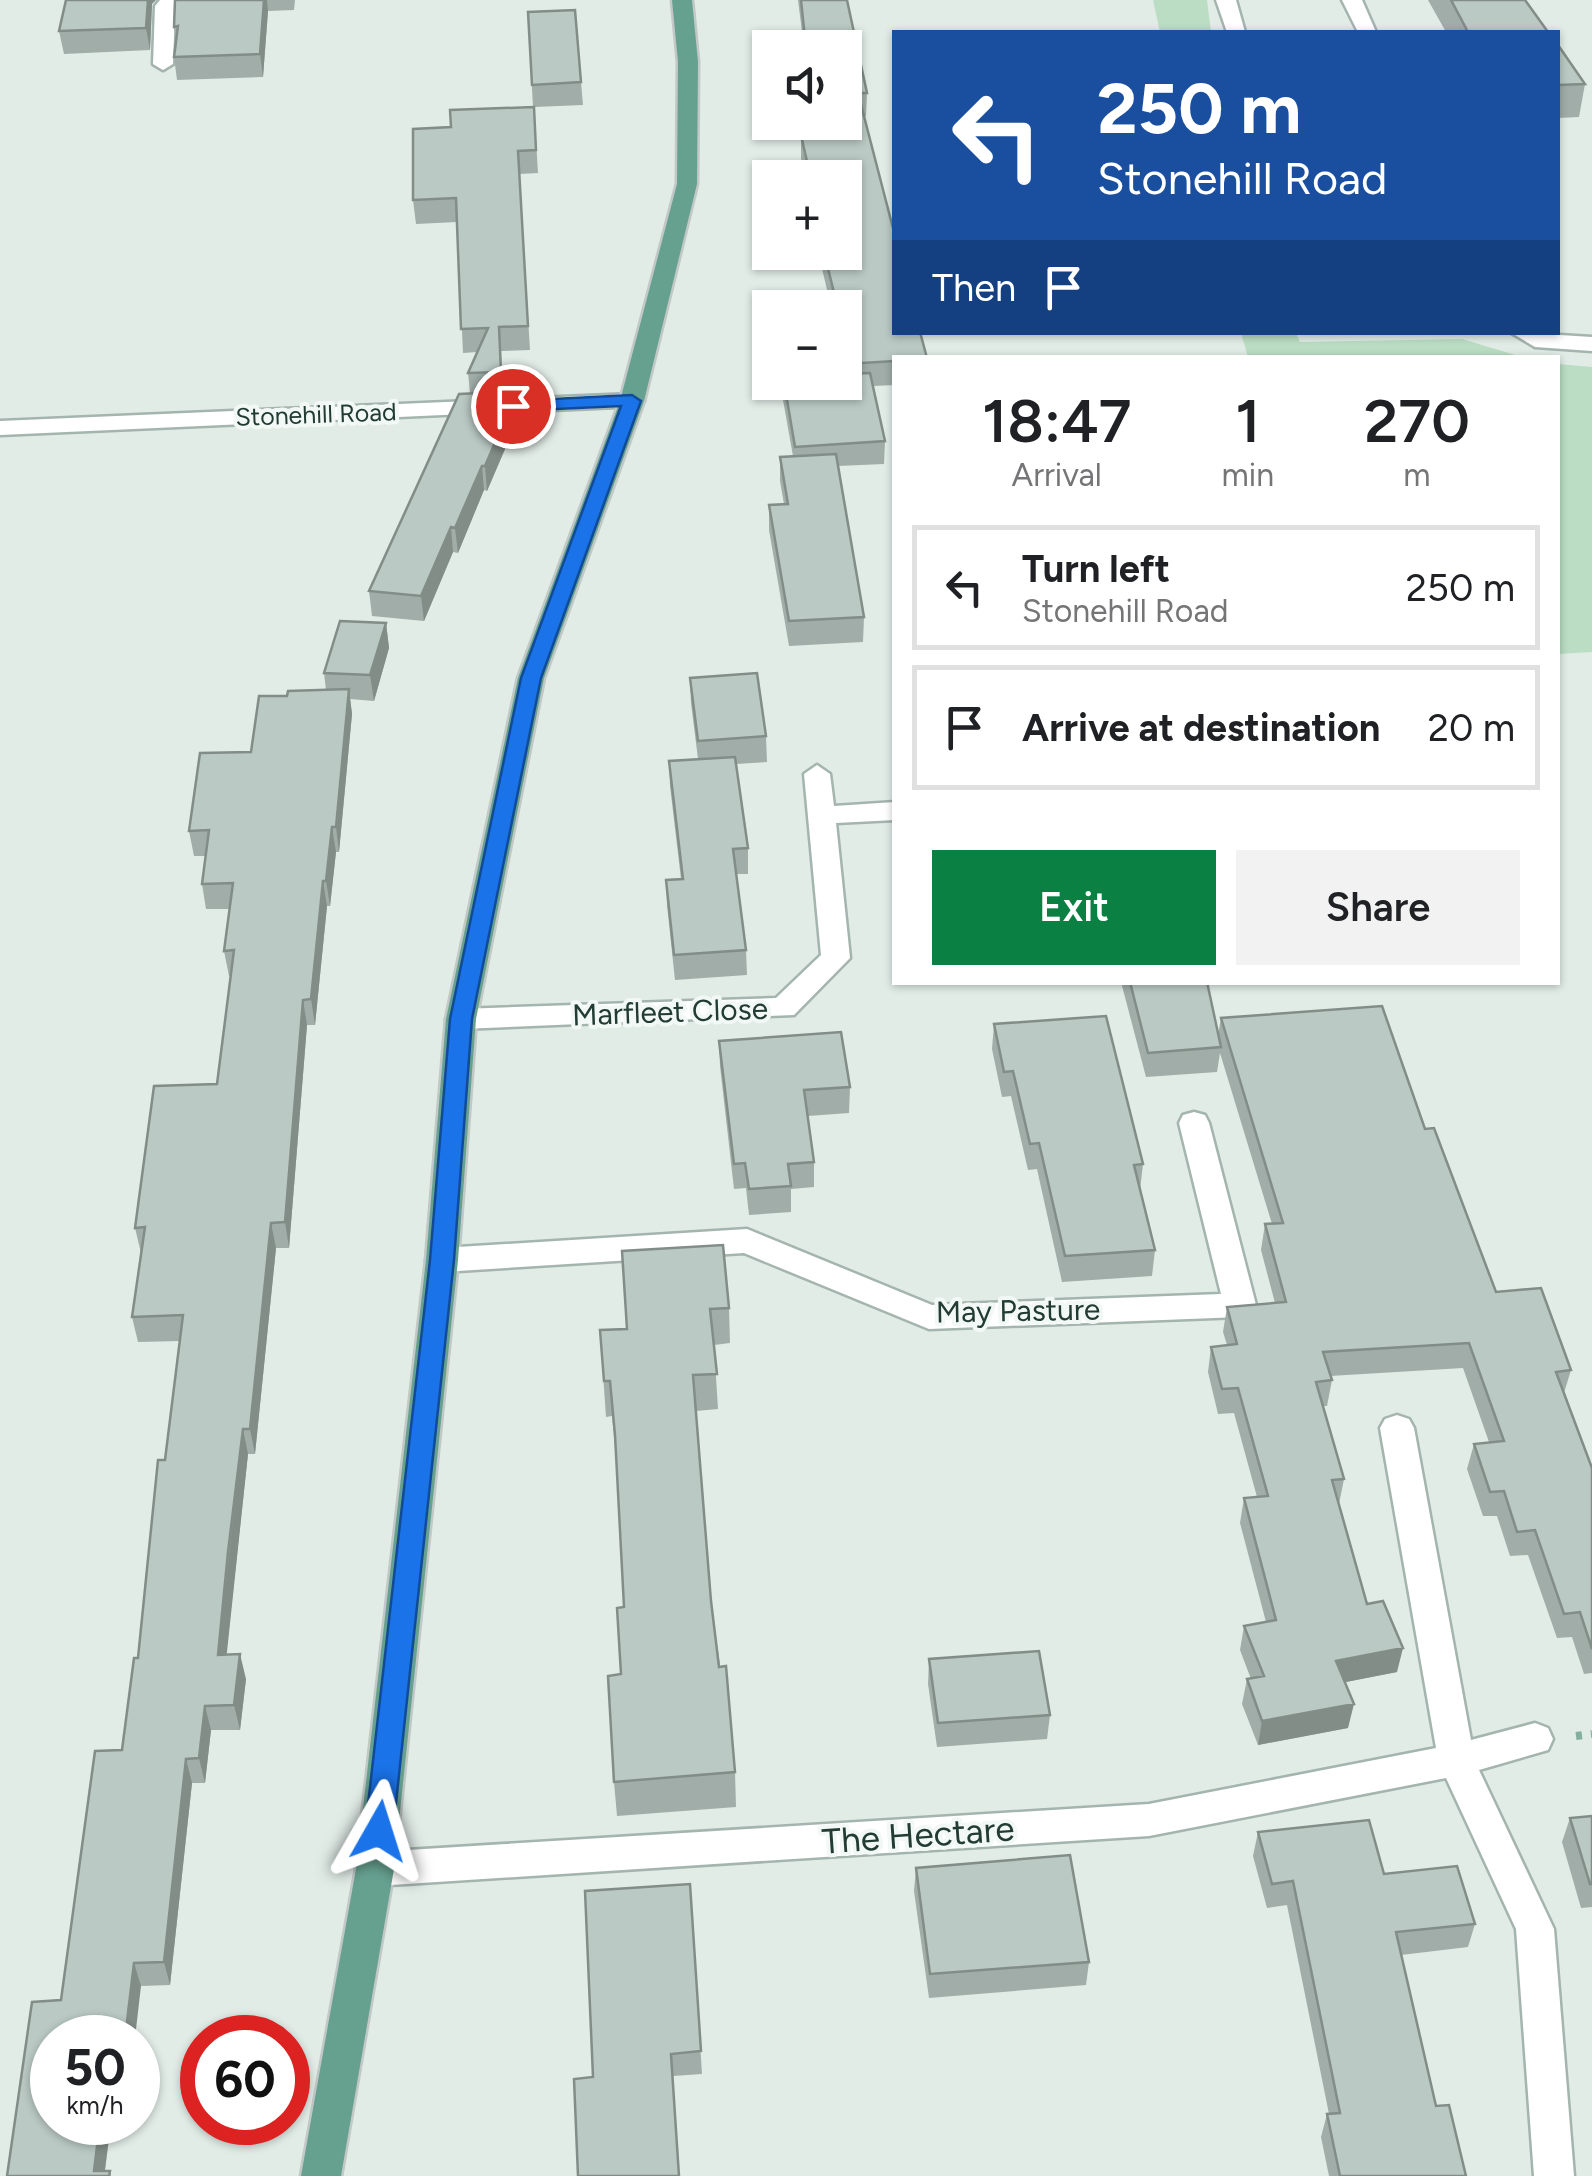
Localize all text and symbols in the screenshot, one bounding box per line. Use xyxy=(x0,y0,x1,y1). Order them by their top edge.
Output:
map controls xyxy=(752,30,862,400)
button: sound xyxy=(752,30,862,140)
text: 250 m xyxy=(1097,66,1301,151)
icon: left xyxy=(932,70,1062,200)
text: Stonehill Road xyxy=(1097,151,1387,205)
button: + xyxy=(752,160,862,270)
icon: arrive xyxy=(1036,260,1091,315)
text: Then xyxy=(932,265,1016,311)
button: − xyxy=(752,290,862,400)
pin xyxy=(471,364,556,449)
icon: arrive xyxy=(486,379,541,434)
text: 18:47 xyxy=(982,385,1131,457)
text: 1 xyxy=(1235,385,1260,457)
text: 270 xyxy=(1364,385,1470,457)
street label: Stonehill Road xyxy=(235,396,397,432)
text: Arrival xyxy=(1012,456,1102,494)
text: min xyxy=(1222,456,1274,494)
text: m xyxy=(1403,456,1431,494)
text: Turn left xyxy=(1022,546,1170,592)
icon: left xyxy=(937,560,992,615)
text: 250 m xyxy=(1406,565,1515,611)
text: Stonehill Road xyxy=(1022,592,1228,630)
icon: arrive xyxy=(937,700,992,755)
text: Arrive at destination xyxy=(1022,705,1380,751)
text: 20 m xyxy=(1428,705,1515,751)
button: Exit xyxy=(932,850,1216,965)
button: Share xyxy=(1236,850,1520,965)
street label: Marfleet Close xyxy=(571,990,769,1033)
street label: May Pasture xyxy=(935,1291,1101,1330)
position arrow xyxy=(327,1779,431,1883)
street label: The Hectare xyxy=(820,1807,1016,1863)
speed limit sign: 60 xyxy=(180,2015,310,2145)
text: 50 xyxy=(64,2037,126,2098)
text: km/h xyxy=(66,2090,124,2120)

